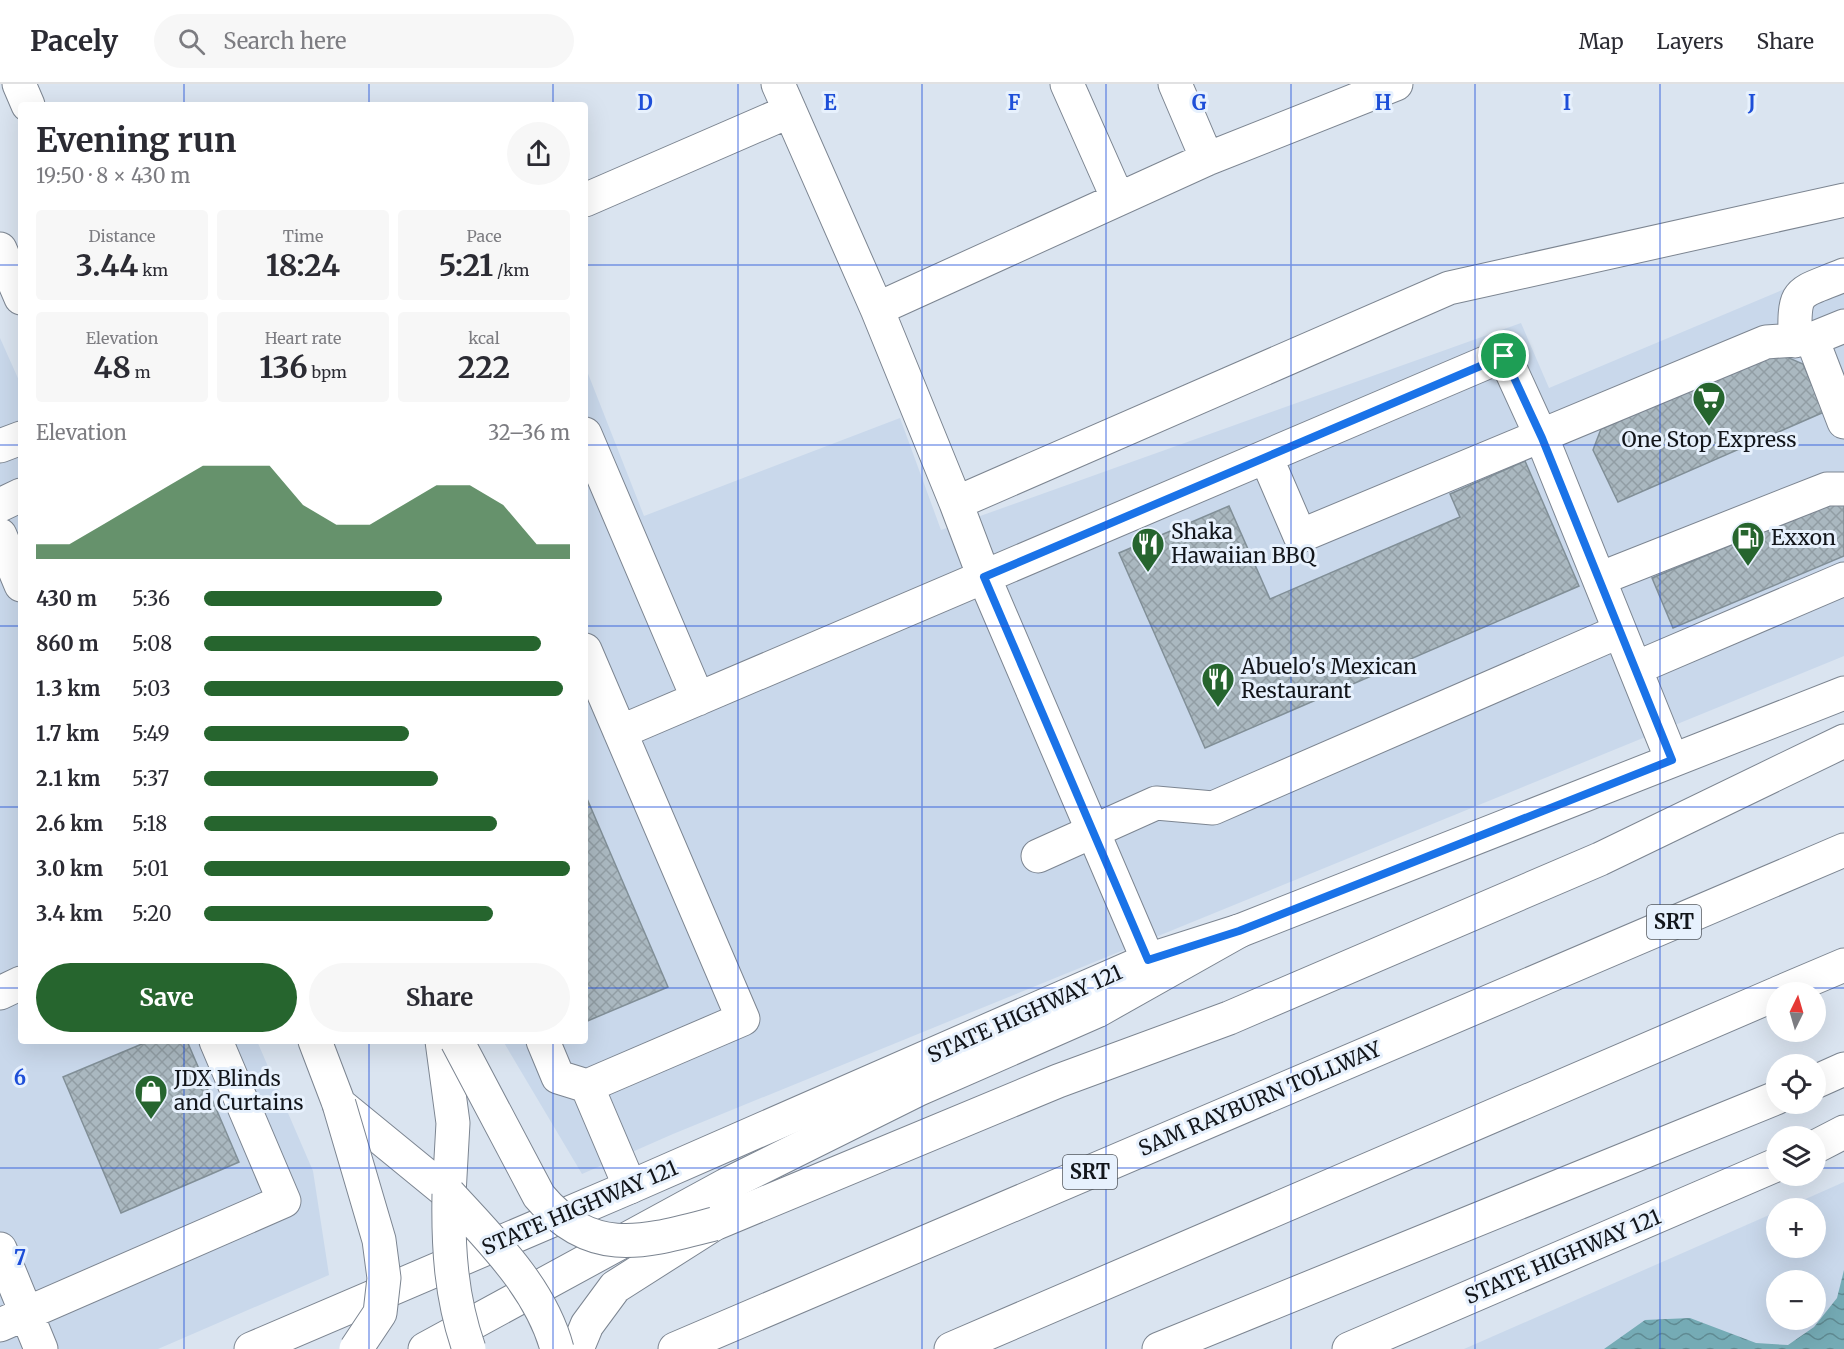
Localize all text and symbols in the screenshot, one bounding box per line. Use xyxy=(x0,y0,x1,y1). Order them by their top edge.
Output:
search box xyxy=(154,14,574,68)
text: Pacely xyxy=(30,23,118,59)
icon: search xyxy=(175,25,208,58)
text: Search here xyxy=(223,27,347,55)
text: Map xyxy=(1579,28,1624,55)
text: Layers xyxy=(1657,28,1724,55)
text: Share xyxy=(1757,28,1814,55)
text: D xyxy=(637,90,653,115)
text: E xyxy=(823,90,837,115)
text: F xyxy=(1008,90,1021,115)
text: G xyxy=(1192,90,1207,115)
text: H xyxy=(1375,90,1391,115)
text: I xyxy=(1563,90,1571,115)
text: J xyxy=(1747,90,1756,115)
text: Evening run xyxy=(36,120,236,161)
button: share xyxy=(507,122,570,185)
text: 19:50 · 8 × 430 m xyxy=(36,163,190,188)
text: Distance xyxy=(89,226,155,246)
text: Time xyxy=(283,226,323,246)
text: Pace xyxy=(467,226,502,246)
text: 3.44 xyxy=(76,246,138,284)
text: 18:24 xyxy=(266,246,340,284)
text: 5:21 xyxy=(439,246,493,284)
text: km xyxy=(138,260,168,280)
text: /km xyxy=(493,260,529,280)
text: Elevation xyxy=(86,328,158,348)
text: Heart rate xyxy=(265,328,341,348)
text: kcal xyxy=(468,328,500,348)
pin xyxy=(1478,330,1529,381)
icon: arrive xyxy=(1487,339,1520,372)
text: 48 xyxy=(93,348,131,386)
text: 136 xyxy=(259,348,308,386)
text: 222 xyxy=(458,348,510,386)
text: m xyxy=(131,362,151,382)
text: bpm xyxy=(308,362,347,382)
supermarket icon: One Stop Express xyxy=(1691,380,1727,427)
text: Elevation xyxy=(36,420,127,445)
text: 32–36 m xyxy=(488,420,570,445)
place label: One Stop Express xyxy=(1621,426,1797,453)
place label: Shaka Hawaiian BBQ xyxy=(1171,518,1317,569)
fuel station icon: Exxon xyxy=(1730,520,1766,567)
place label: Exxon xyxy=(1771,524,1836,551)
restaurant icon: Shaka Hawaiian BBQ xyxy=(1130,526,1166,573)
text: 430 m xyxy=(36,586,97,611)
text: 5:36 xyxy=(132,586,170,611)
text: 860 m xyxy=(36,631,99,656)
text: 5:08 xyxy=(132,631,172,656)
place label: Abuelo's Mexican Restaurant xyxy=(1240,653,1417,704)
restaurant icon: Abuelo's Mexican Restaurant xyxy=(1200,661,1236,708)
text: 1.3 km xyxy=(36,676,100,701)
text: 5:03 xyxy=(132,676,171,701)
text: 1.7 km xyxy=(36,721,99,746)
text: 5:49 xyxy=(132,721,170,746)
text: 2.1 km xyxy=(36,766,100,791)
text: 5:37 xyxy=(132,766,169,791)
text: 2.6 km xyxy=(36,811,103,836)
text: 5:18 xyxy=(132,811,167,836)
text: 3.0 km xyxy=(36,856,103,881)
text: 5:01 xyxy=(132,856,169,881)
text: 3.4 km xyxy=(36,901,103,926)
text: 5:20 xyxy=(132,901,172,926)
road number: SRT xyxy=(1647,905,1701,939)
street label: STATE HIGHWAY 121 xyxy=(923,958,1126,1069)
button: Save xyxy=(36,963,297,1032)
button: Share xyxy=(309,963,570,1032)
north arrow xyxy=(1766,982,1826,1042)
map controls xyxy=(1766,982,1826,1330)
street label: SAM RAYBURN TOLLWAY xyxy=(1134,1035,1386,1162)
button: locate xyxy=(1766,1054,1826,1114)
text: 6 xyxy=(14,1065,26,1090)
place label: JDX Blinds and Curtains xyxy=(173,1065,303,1116)
shop icon: JDX Blinds and Curtains xyxy=(133,1073,169,1120)
button: layers xyxy=(1766,1126,1826,1186)
street label: STATE HIGHWAY 121 xyxy=(478,1154,682,1261)
road number: SRT xyxy=(1063,1155,1117,1189)
button: + xyxy=(1766,1198,1826,1258)
street label: STATE HIGHWAY 121 xyxy=(1461,1203,1665,1310)
text: 7 xyxy=(14,1245,26,1270)
button: − xyxy=(1766,1270,1826,1330)

